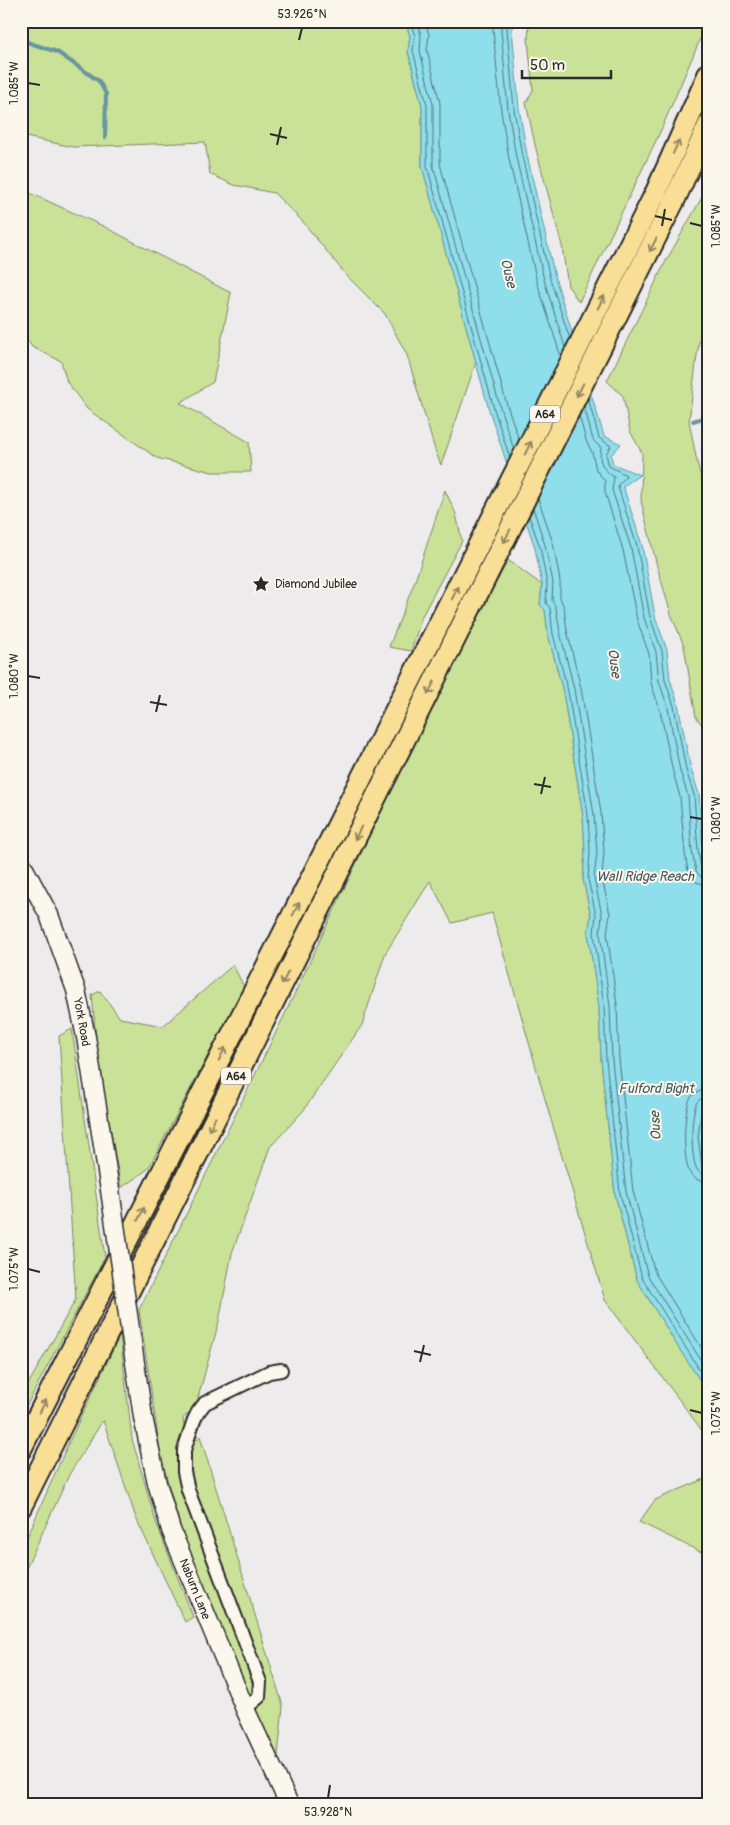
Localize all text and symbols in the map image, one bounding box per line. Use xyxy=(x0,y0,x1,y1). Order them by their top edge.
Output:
text: 53.926°N xyxy=(277,7,327,22)
scale bar xyxy=(522,48,611,80)
text: 50 m xyxy=(530,56,565,75)
text: 1.085°W xyxy=(7,61,22,105)
one-way arrow xyxy=(672,140,682,155)
text: 1.085°W xyxy=(709,204,724,248)
one-way arrow xyxy=(647,237,657,252)
water label: Ouse xyxy=(497,257,521,291)
one-way arrow xyxy=(597,295,606,310)
one-way arrow xyxy=(575,382,584,397)
road number: A64 xyxy=(530,406,560,422)
one-way arrow xyxy=(523,440,533,455)
one-way arrow xyxy=(502,528,512,543)
place icon: Diamond Jubilee xyxy=(251,574,271,594)
place label: Diamond Jubilee xyxy=(275,577,357,592)
one-way arrow xyxy=(451,586,460,601)
water label: Ouse xyxy=(604,648,625,681)
text: 1.080°W xyxy=(7,653,22,699)
one-way arrow xyxy=(426,680,435,695)
text: 1.080°W xyxy=(709,796,724,842)
one-way arrow xyxy=(352,825,362,840)
water label: Wall Ridge Reach xyxy=(596,868,695,885)
one-way arrow xyxy=(292,902,301,917)
one-way arrow xyxy=(279,971,289,986)
street label: York Road xyxy=(70,996,93,1048)
one-way arrow xyxy=(218,1047,227,1062)
road number: A64 xyxy=(221,1068,251,1084)
water label: Fulford Bight xyxy=(618,1080,695,1097)
water label: Ouse xyxy=(646,1109,665,1141)
one-way arrow xyxy=(207,1116,216,1131)
one-way arrow xyxy=(137,1207,146,1222)
text: 1.075°W xyxy=(7,1247,22,1291)
text: 1.075°W xyxy=(709,1391,724,1435)
one-way arrow xyxy=(39,1399,48,1414)
street label: Naburn Lane xyxy=(176,1557,214,1622)
text: 53.928°N xyxy=(304,1805,352,1820)

